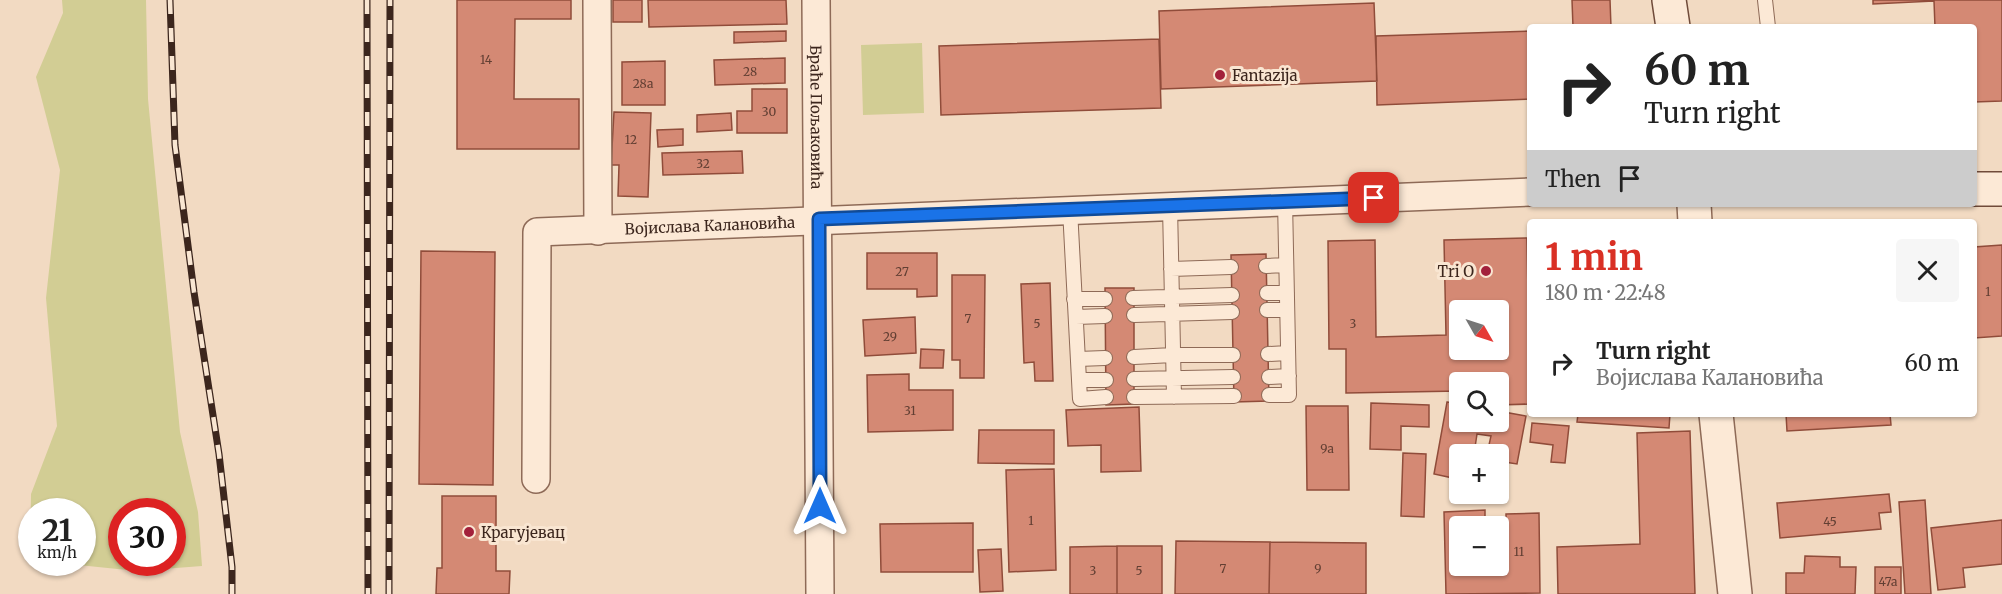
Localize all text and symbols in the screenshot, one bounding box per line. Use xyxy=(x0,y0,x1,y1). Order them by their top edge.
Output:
text: 60 m xyxy=(1644,44,1750,96)
street label: Браће Пољаковића xyxy=(807,45,827,189)
icon: right xyxy=(1545,48,1623,126)
house number: 14 xyxy=(480,52,493,67)
house number: 28 xyxy=(743,64,757,79)
place label: Fantazija xyxy=(1232,66,1298,85)
marker: Fantazija xyxy=(1213,68,1227,82)
house number: 28a xyxy=(633,76,654,91)
text: Turn right xyxy=(1644,96,1781,130)
house number: 30 xyxy=(762,104,776,119)
house number: 12 xyxy=(625,132,637,147)
house number: 32 xyxy=(696,156,710,171)
icon: arrive xyxy=(1613,162,1646,195)
text: Then xyxy=(1545,165,1601,193)
pin xyxy=(1348,172,1399,223)
icon: arrive xyxy=(1357,181,1390,214)
street label: Војислава Калановића xyxy=(624,212,796,238)
text: 1 min xyxy=(1545,235,1643,280)
button: close xyxy=(1896,239,1959,302)
place label: Tri O xyxy=(1438,262,1474,281)
house number: 27 xyxy=(895,264,909,279)
marker: Tri O xyxy=(1479,264,1493,278)
text: 180 m · 22:48 xyxy=(1545,280,1666,305)
house number: 1 xyxy=(1985,284,1991,299)
north arrow xyxy=(1449,300,1509,360)
map controls xyxy=(1449,300,1509,576)
house number: 7 xyxy=(965,311,972,326)
house number: 5 xyxy=(1033,316,1041,331)
house number: 3 xyxy=(1350,316,1357,331)
house number: 29 xyxy=(883,329,897,344)
text: Turn right xyxy=(1596,337,1710,365)
icon: right xyxy=(1545,347,1578,380)
text: 60 m xyxy=(1905,349,1959,377)
text: Војислава Калановића xyxy=(1596,365,1823,390)
button: search xyxy=(1449,372,1509,432)
house number: 31 xyxy=(904,403,916,418)
house number: 9a xyxy=(1320,441,1334,456)
button: + xyxy=(1449,444,1509,504)
position arrow xyxy=(788,474,852,538)
speed limit sign: 30 xyxy=(108,498,186,576)
text: 21 xyxy=(42,511,72,549)
house number: 1 xyxy=(1028,513,1034,528)
house number: 45 xyxy=(1823,514,1837,529)
button: − xyxy=(1449,516,1509,576)
place label: Крагујевац xyxy=(481,523,565,542)
marker: Крагујевац xyxy=(462,525,476,539)
text: km/h xyxy=(37,543,77,562)
house number: 11 xyxy=(1514,544,1525,559)
house number: 7 xyxy=(1220,561,1227,576)
house number: 9 xyxy=(1314,561,1322,576)
house number: 3 xyxy=(1090,563,1097,578)
house number: 5 xyxy=(1135,563,1143,578)
house number: 47a xyxy=(1878,574,1898,589)

